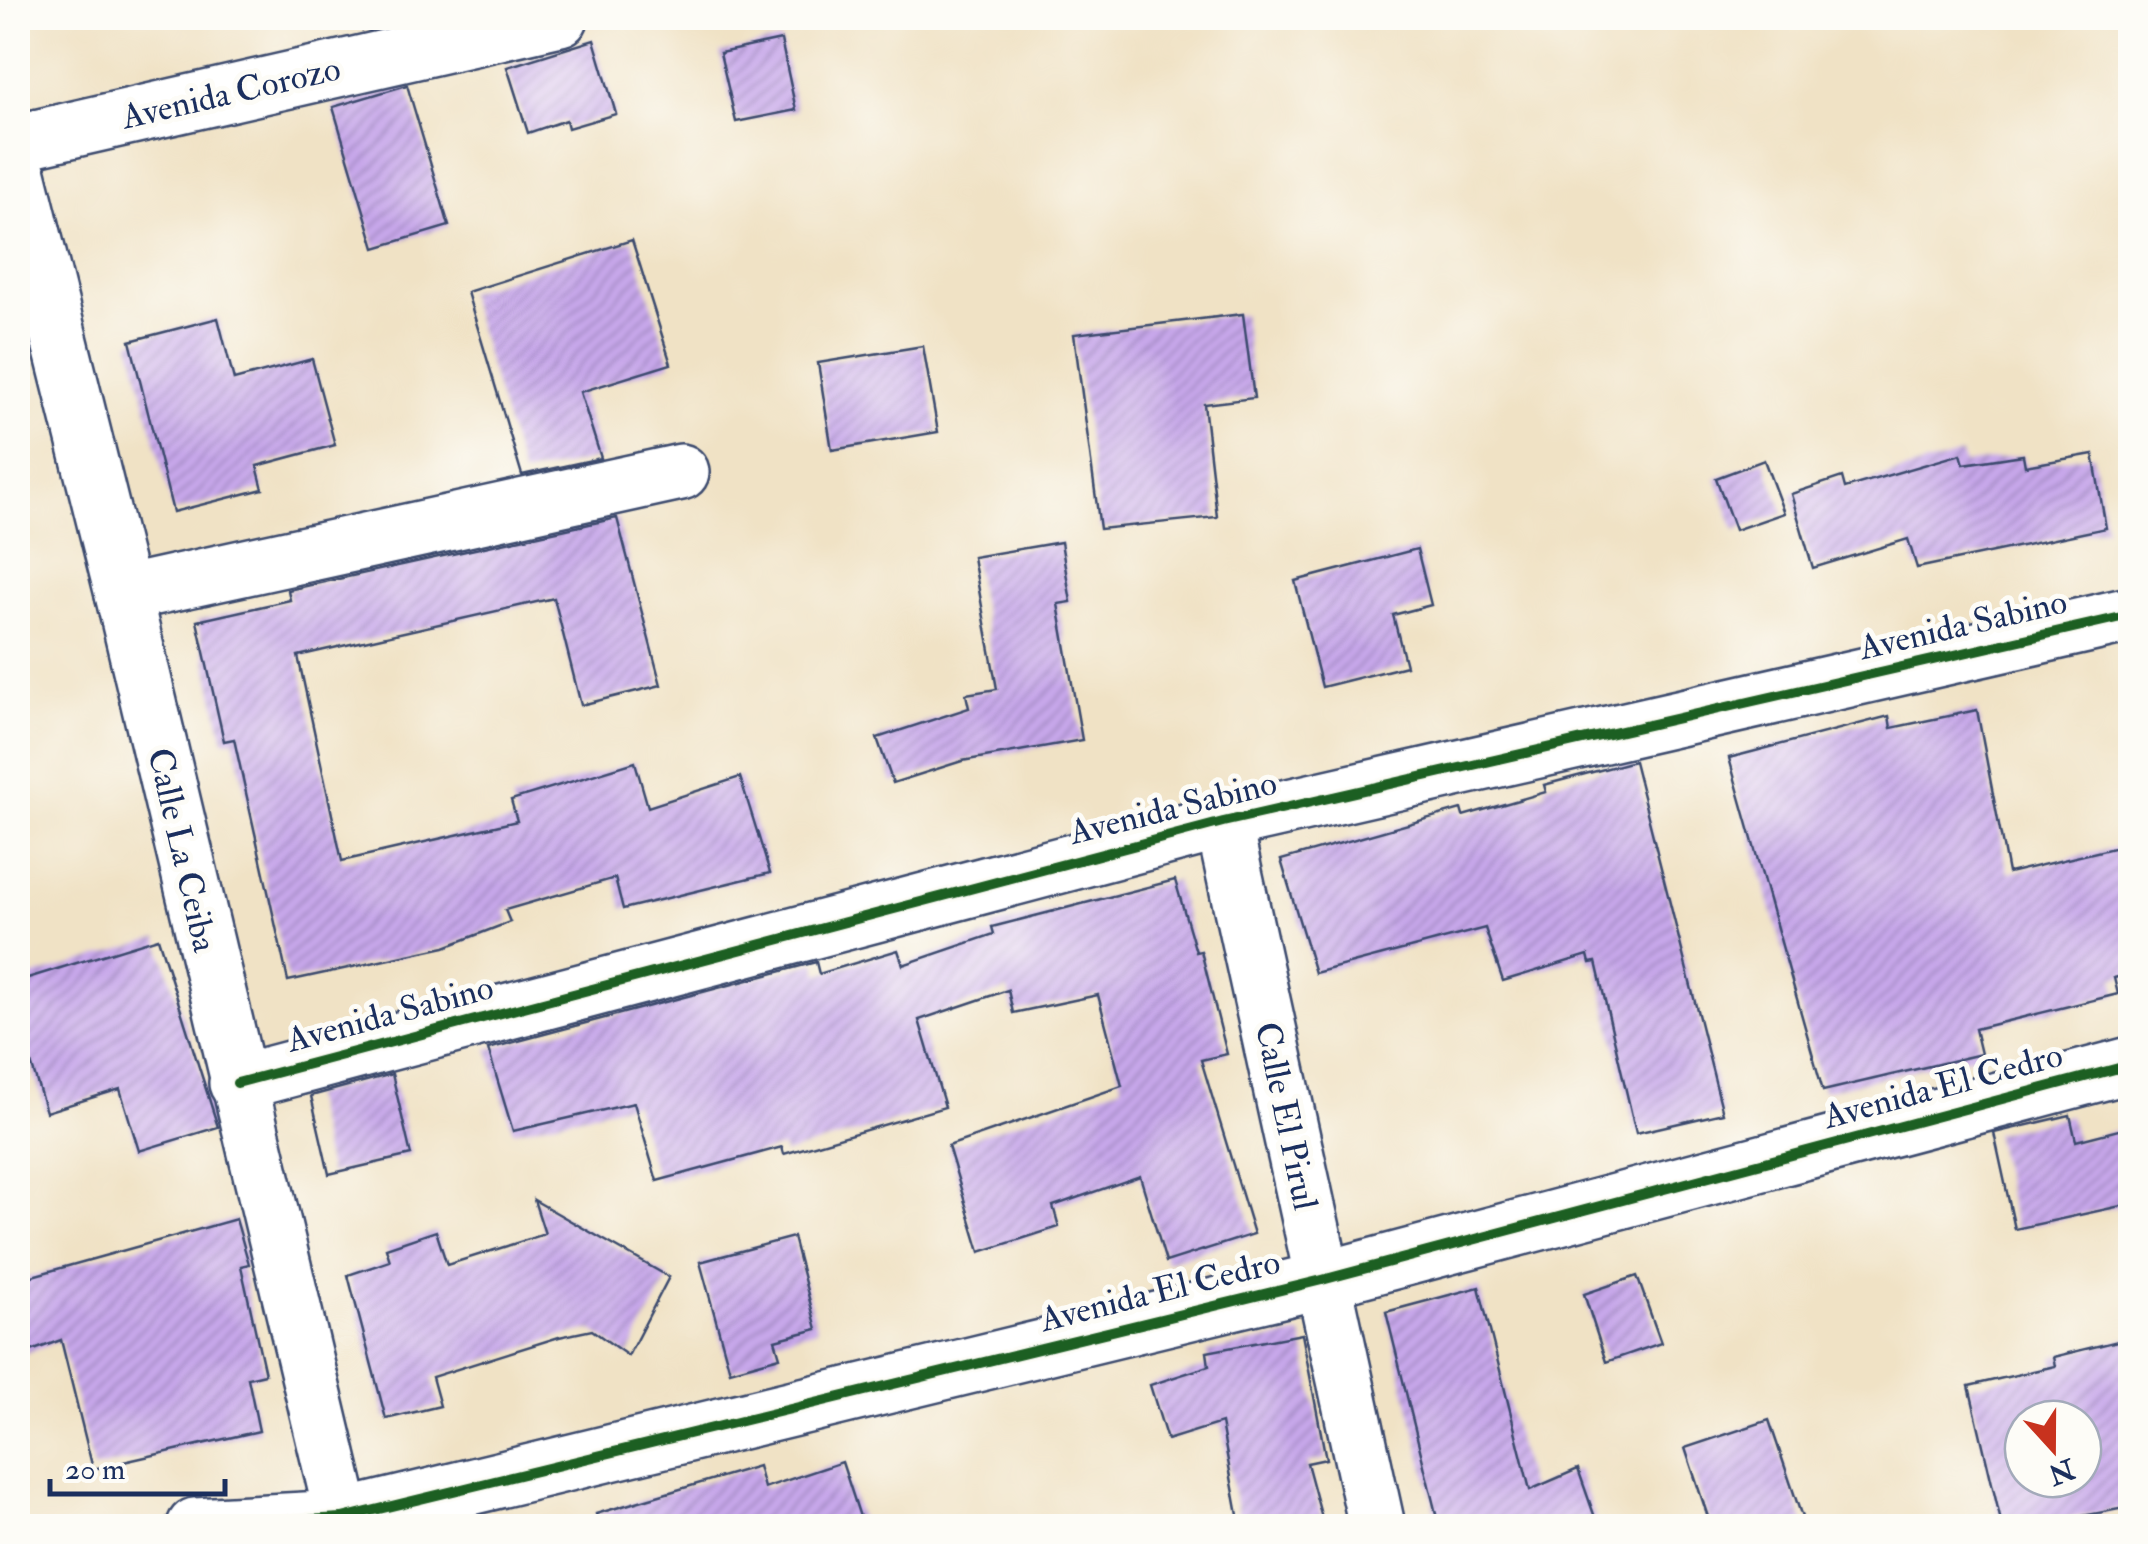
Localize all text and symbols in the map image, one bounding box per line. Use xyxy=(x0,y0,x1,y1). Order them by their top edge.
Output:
street label: Avenida Corozo xyxy=(116,46,345,140)
street label: Avenida Sabino xyxy=(1854,580,2071,671)
street label: Calle La Ceiba xyxy=(137,744,227,957)
street label: Avenida Sabino xyxy=(1064,761,1281,855)
street label: Avenida Sabino xyxy=(281,965,498,1063)
street label: Calle El Pirul xyxy=(1245,1018,1327,1214)
street label: Avenida El Cedro xyxy=(1818,1033,2067,1139)
street label: Avenida El Cedro xyxy=(1034,1240,1285,1342)
north arrow xyxy=(2003,1399,2103,1499)
scale bar xyxy=(50,1434,225,1496)
text: N xyxy=(2043,1450,2080,1492)
text: 20 m xyxy=(65,1451,125,1488)

